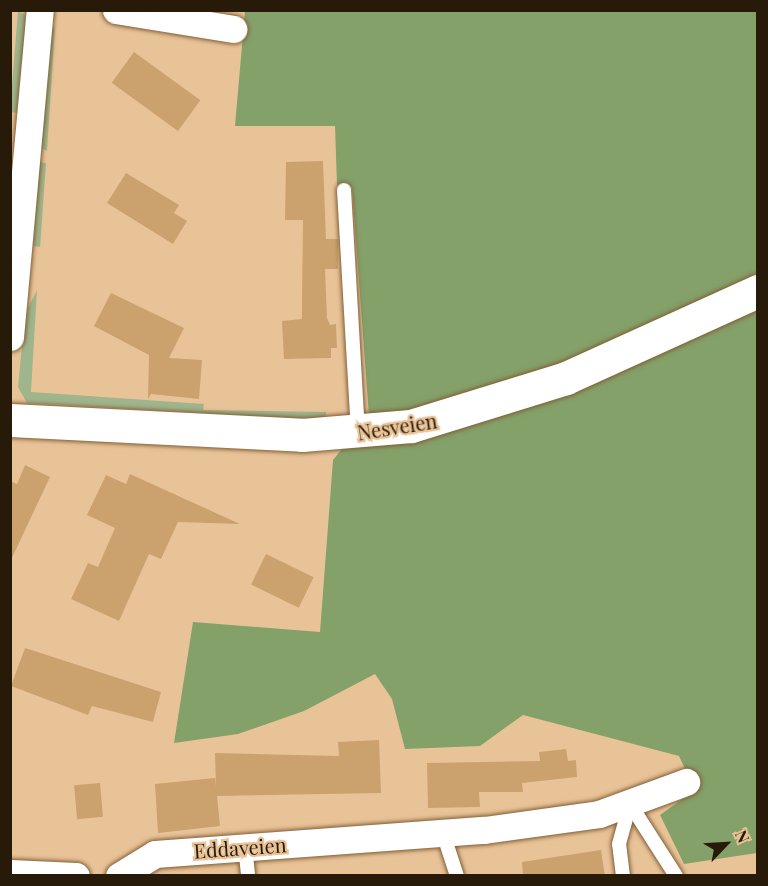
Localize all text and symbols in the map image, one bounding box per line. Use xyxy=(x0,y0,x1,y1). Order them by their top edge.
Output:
street label: Nesveien xyxy=(355,408,439,444)
north arrow xyxy=(696,814,756,874)
text: N xyxy=(731,827,755,846)
street label: Eddaveien xyxy=(193,832,287,862)

